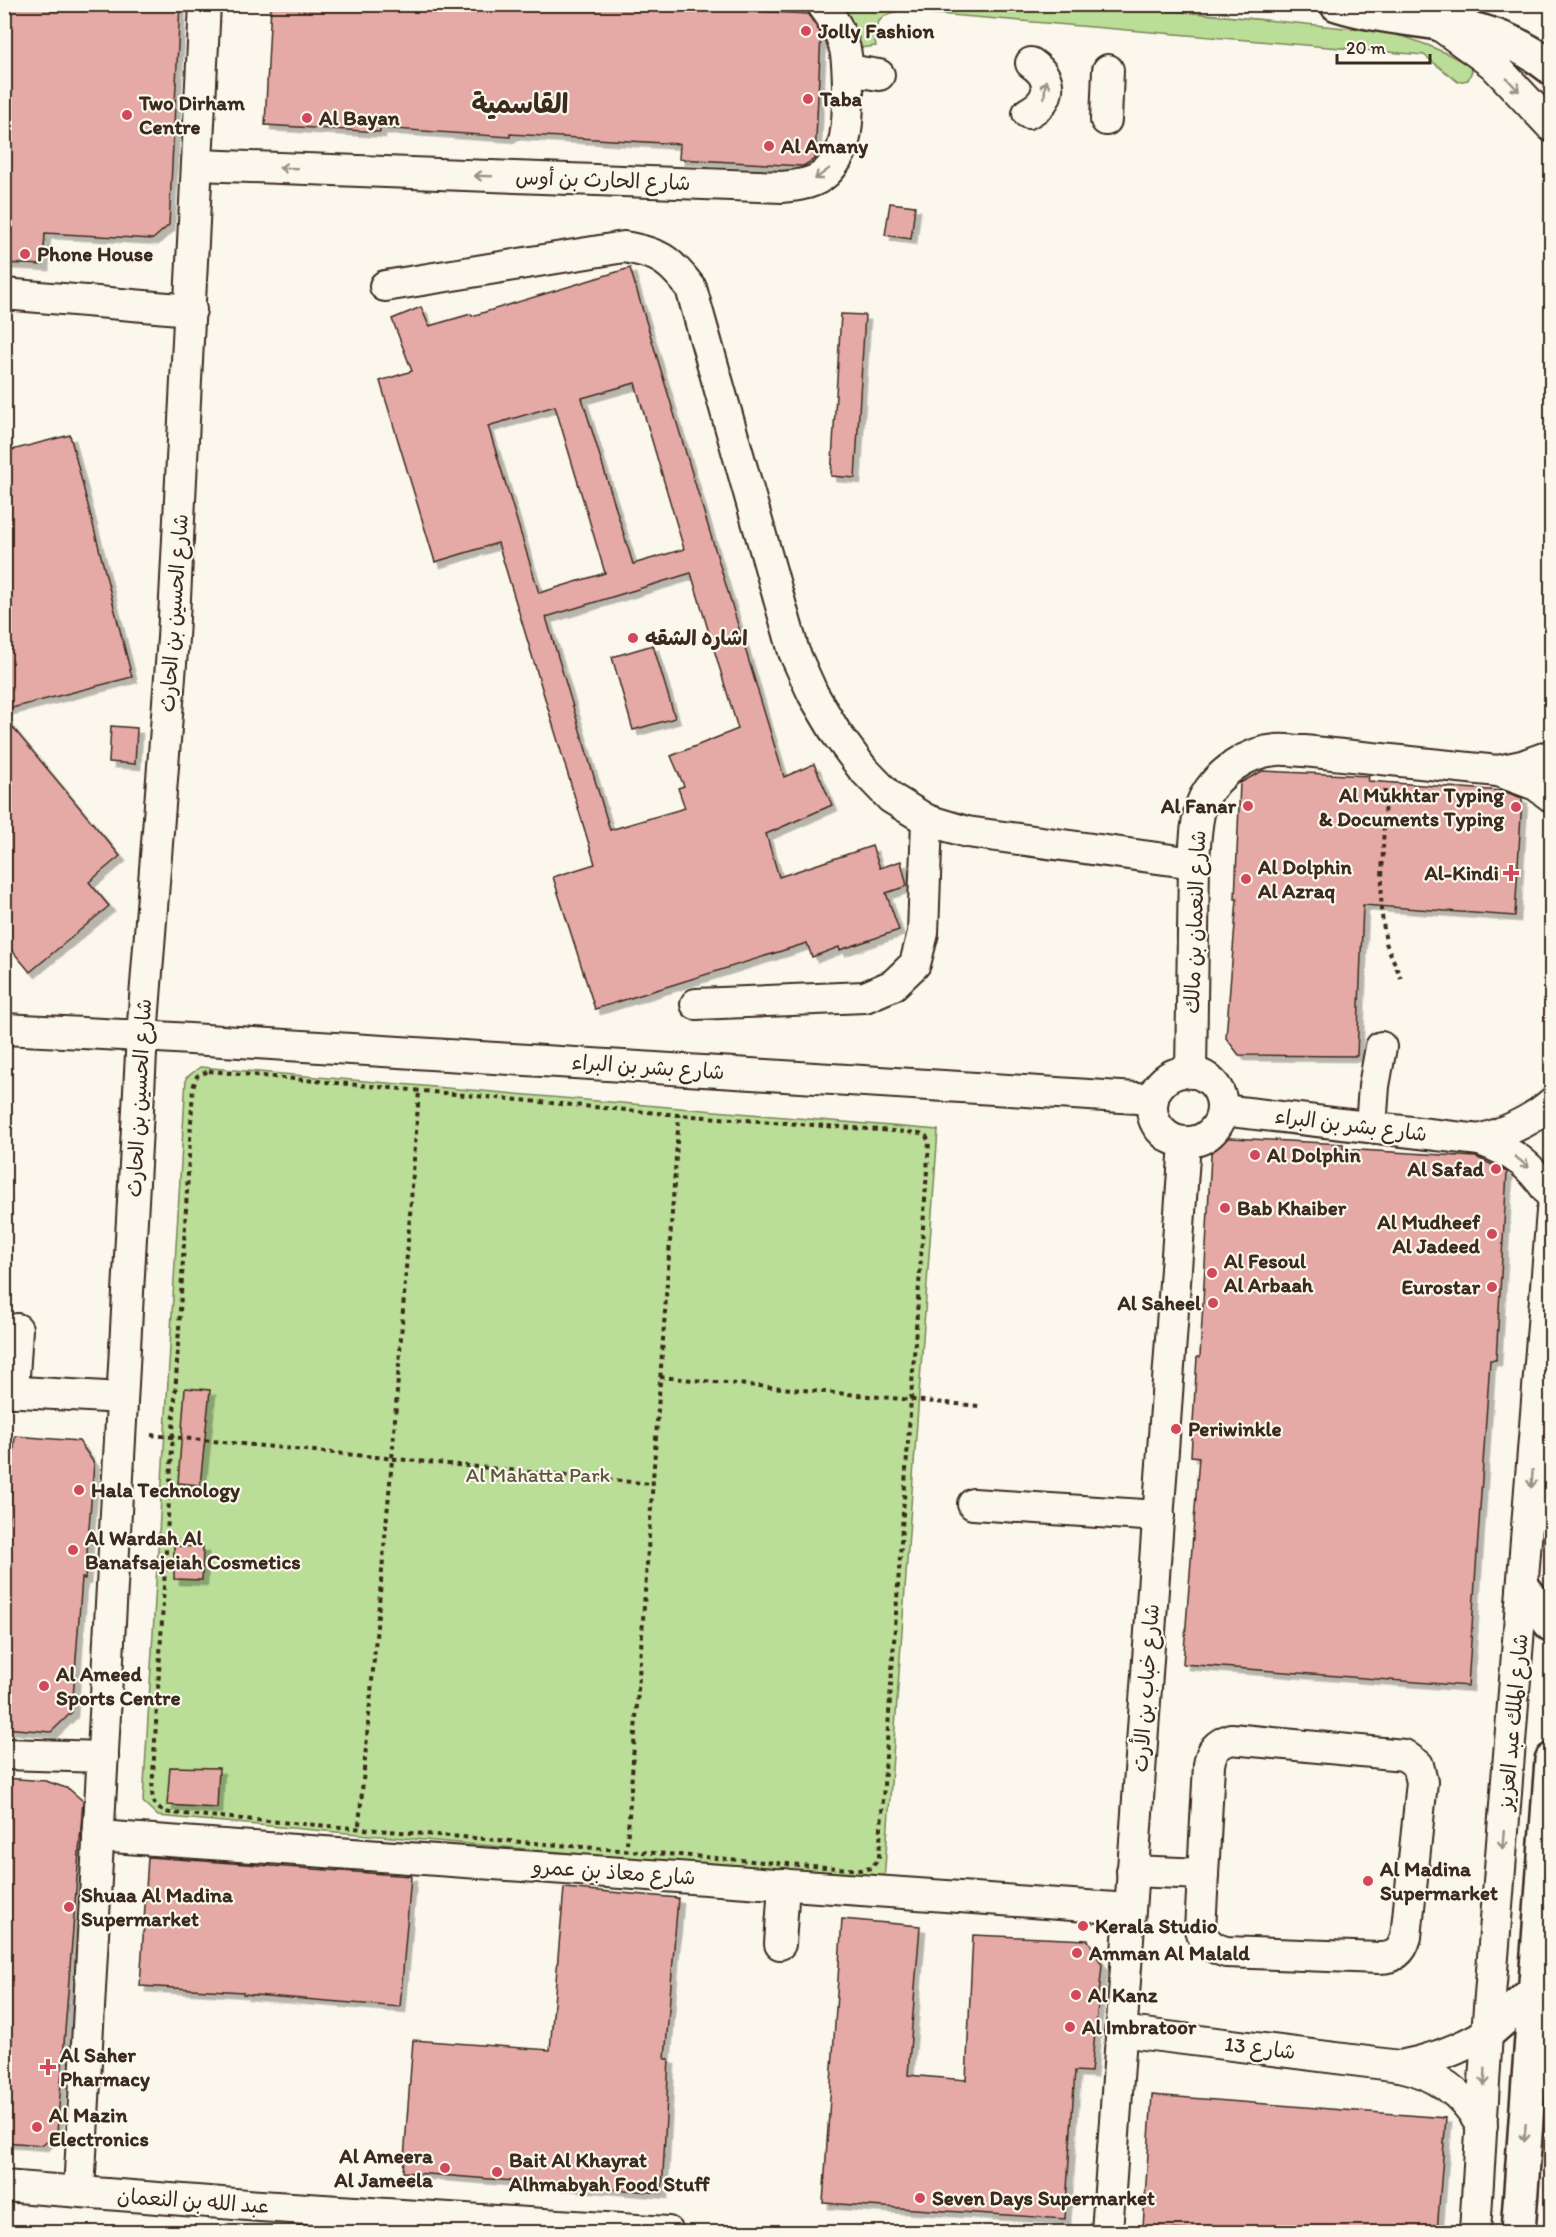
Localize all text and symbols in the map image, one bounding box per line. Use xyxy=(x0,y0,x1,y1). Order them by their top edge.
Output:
place label: Jolly Fashion xyxy=(817,18,935,44)
marker: Jolly Fashion xyxy=(799,24,813,38)
scale bar xyxy=(1337,27,1430,65)
text: 20 m xyxy=(1346,37,1386,59)
one-way arrow xyxy=(1506,77,1520,92)
one-way arrow xyxy=(1040,80,1051,99)
place label: Taba xyxy=(819,86,863,111)
district label: القاسمية xyxy=(472,87,568,120)
place label: Two Dirham Centre xyxy=(138,90,245,139)
marker: Taba xyxy=(801,92,815,106)
place label: Al Bayan xyxy=(318,105,400,131)
marker: Two Dirham Centre xyxy=(120,108,134,122)
marker: Al Bayan xyxy=(300,111,314,125)
place label: Al Amany xyxy=(780,133,868,159)
marker: Al Amany xyxy=(762,139,776,153)
one-way arrow xyxy=(279,163,299,174)
street label: شارع الحارث بن أوس xyxy=(515,164,691,198)
one-way arrow xyxy=(814,168,830,180)
one-way arrow xyxy=(474,170,494,181)
place label: Phone House xyxy=(37,241,153,266)
marker: Phone House xyxy=(18,247,32,261)
street label: شارع الحسين بن الحارث xyxy=(154,513,196,713)
place label: اشاره الشقه xyxy=(645,625,748,650)
marker: اشاره الشقه xyxy=(626,631,640,645)
place label: Al Mukhtar Typing & Documents Typing xyxy=(1319,782,1505,832)
place label: Al Fanar xyxy=(1160,793,1237,818)
marker: Al Fanar xyxy=(1241,799,1255,813)
marker: Al Mukhtar Typing & Documents Typing xyxy=(1509,800,1523,814)
street label: شارع النعمان بن مالك xyxy=(1179,830,1213,1014)
place label: Al Dolphin Al Azraq xyxy=(1257,854,1352,904)
place label: Al-Kindi xyxy=(1423,860,1499,885)
marker: Al-Kindi xyxy=(1504,866,1518,880)
marker: Al Dolphin Al Azraq xyxy=(1239,872,1253,886)
street label: شارع الحسين بن الحارث xyxy=(121,998,159,1198)
street label: شارع بشر بن البراء xyxy=(571,1049,725,1087)
street label: شارع بشر بن البراء xyxy=(1273,1103,1429,1149)
place label: Al Dolphin xyxy=(1266,1142,1361,1168)
marker: Al Dolphin xyxy=(1248,1148,1262,1162)
one-way arrow xyxy=(1514,1155,1530,1168)
place label: Al Safad xyxy=(1406,1156,1485,1181)
marker: Al Safad xyxy=(1489,1162,1503,1176)
place label: Bab Khaiber xyxy=(1237,1195,1347,1220)
marker: Bab Khaiber xyxy=(1218,1201,1232,1215)
place label: Al Mudheef Al Jadeed xyxy=(1376,1209,1481,1258)
marker: Al Mudheef Al Jadeed xyxy=(1485,1227,1499,1241)
place label: Al Fesoul Al Arbaah xyxy=(1223,1248,1314,1297)
marker: Al Fesoul Al Arbaah xyxy=(1205,1266,1219,1280)
place label: Eurostar xyxy=(1401,1274,1481,1299)
marker: Eurostar xyxy=(1485,1280,1499,1294)
place label: Al Saheel xyxy=(1116,1290,1202,1315)
marker: Al Saheel xyxy=(1206,1296,1220,1310)
place label: Periwinkle xyxy=(1188,1416,1281,1441)
marker: Periwinkle xyxy=(1169,1422,1183,1436)
park label: Al Mahatta Park xyxy=(466,1462,611,1487)
one-way arrow xyxy=(1526,1468,1537,1488)
place label: Hala Technology xyxy=(91,1477,240,1503)
marker: Hala Technology xyxy=(72,1483,86,1497)
place label: Al Wardah Al Banafsajeiah Cosmetics xyxy=(84,1525,301,1575)
marker: Al Wardah Al Banafsajeiah Cosmetics xyxy=(66,1543,80,1557)
street label: شارع خباب بن الأرت xyxy=(1126,1603,1167,1773)
street label: شارع الملك عبد العزيز xyxy=(1492,1633,1536,1814)
place label: Al Ameed Sports Centre xyxy=(55,1661,181,1711)
marker: Al Ameed Sports Centre xyxy=(37,1679,51,1693)
one-way arrow xyxy=(1497,1830,1508,1850)
street label: شارع معاذ بن عمرو xyxy=(530,1853,696,1893)
place label: Al Madina Supermarket xyxy=(1379,1856,1498,1906)
marker: Al Madina Supermarket xyxy=(1361,1874,1375,1888)
place label: Shuaa Al Madina Supermarket xyxy=(81,1882,234,1932)
marker: Shuaa Al Madina Supermarket xyxy=(62,1900,76,1914)
place label: Kerala Studio xyxy=(1095,1913,1218,1938)
marker: Kerala Studio xyxy=(1076,1919,1090,1933)
place label: Amman Al Malald xyxy=(1088,1940,1250,1965)
marker: Amman Al Malald xyxy=(1070,1946,1084,1960)
place label: Al Kanz xyxy=(1087,1982,1158,2007)
marker: Al Kanz xyxy=(1069,1988,1083,2002)
place label: Al Imbratoor xyxy=(1081,2014,1197,2039)
marker: Al Imbratoor xyxy=(1063,2020,1077,2034)
street label: شارع 13 xyxy=(1223,2031,1297,2067)
place label: Al Saher Pharmacy xyxy=(59,2042,150,2092)
marker: Al Saher Pharmacy xyxy=(41,2060,55,2074)
one-way arrow xyxy=(1480,2066,1491,2086)
place label: Al Mazin Electronics xyxy=(48,2102,149,2151)
marker: Al Mazin Electronics xyxy=(30,2120,44,2134)
one-way arrow xyxy=(1519,2122,1530,2142)
place label: Al Ameera Al Jameela xyxy=(333,2143,434,2192)
place label: Bait Al Khayrat Alhmabyah Food Stuff xyxy=(508,2147,710,2197)
marker: Al Ameera Al Jameela xyxy=(438,2161,452,2175)
marker: Bait Al Khayrat Alhmabyah Food Stuff xyxy=(490,2165,504,2179)
street label: عبد الله بن النعمان xyxy=(116,2183,270,2219)
place label: Seven Days Supermarket xyxy=(932,2185,1155,2211)
marker: Seven Days Supermarket xyxy=(913,2191,927,2205)

